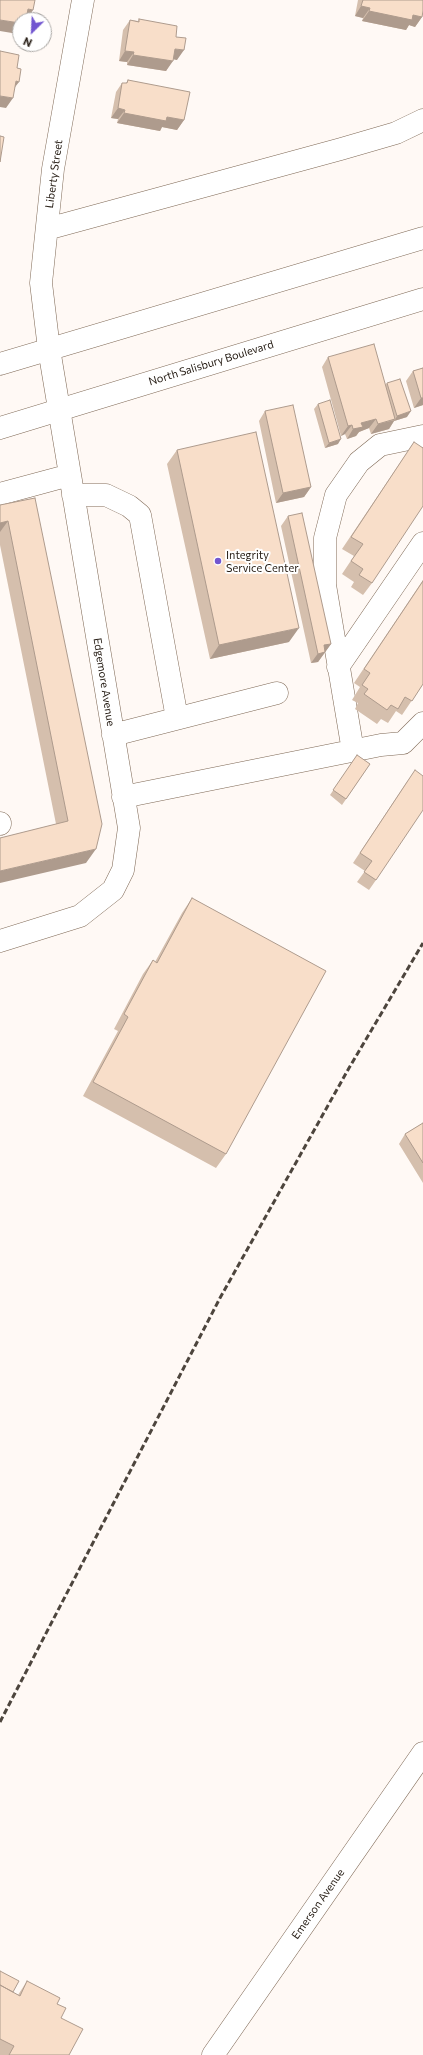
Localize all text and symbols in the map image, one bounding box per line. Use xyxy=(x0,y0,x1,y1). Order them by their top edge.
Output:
north arrow xyxy=(12,12,52,52)
text: N xyxy=(21,35,34,50)
street label: Liberty Street xyxy=(43,139,65,209)
street label: North Salisbury Boulevard xyxy=(147,338,275,388)
place label: Integrity Service Center xyxy=(226,548,299,574)
marker: Integrity Service Center xyxy=(213,556,223,566)
street label: Edgemore Avenue xyxy=(90,637,118,727)
street label: Emerson Avenue xyxy=(289,1866,347,1942)

